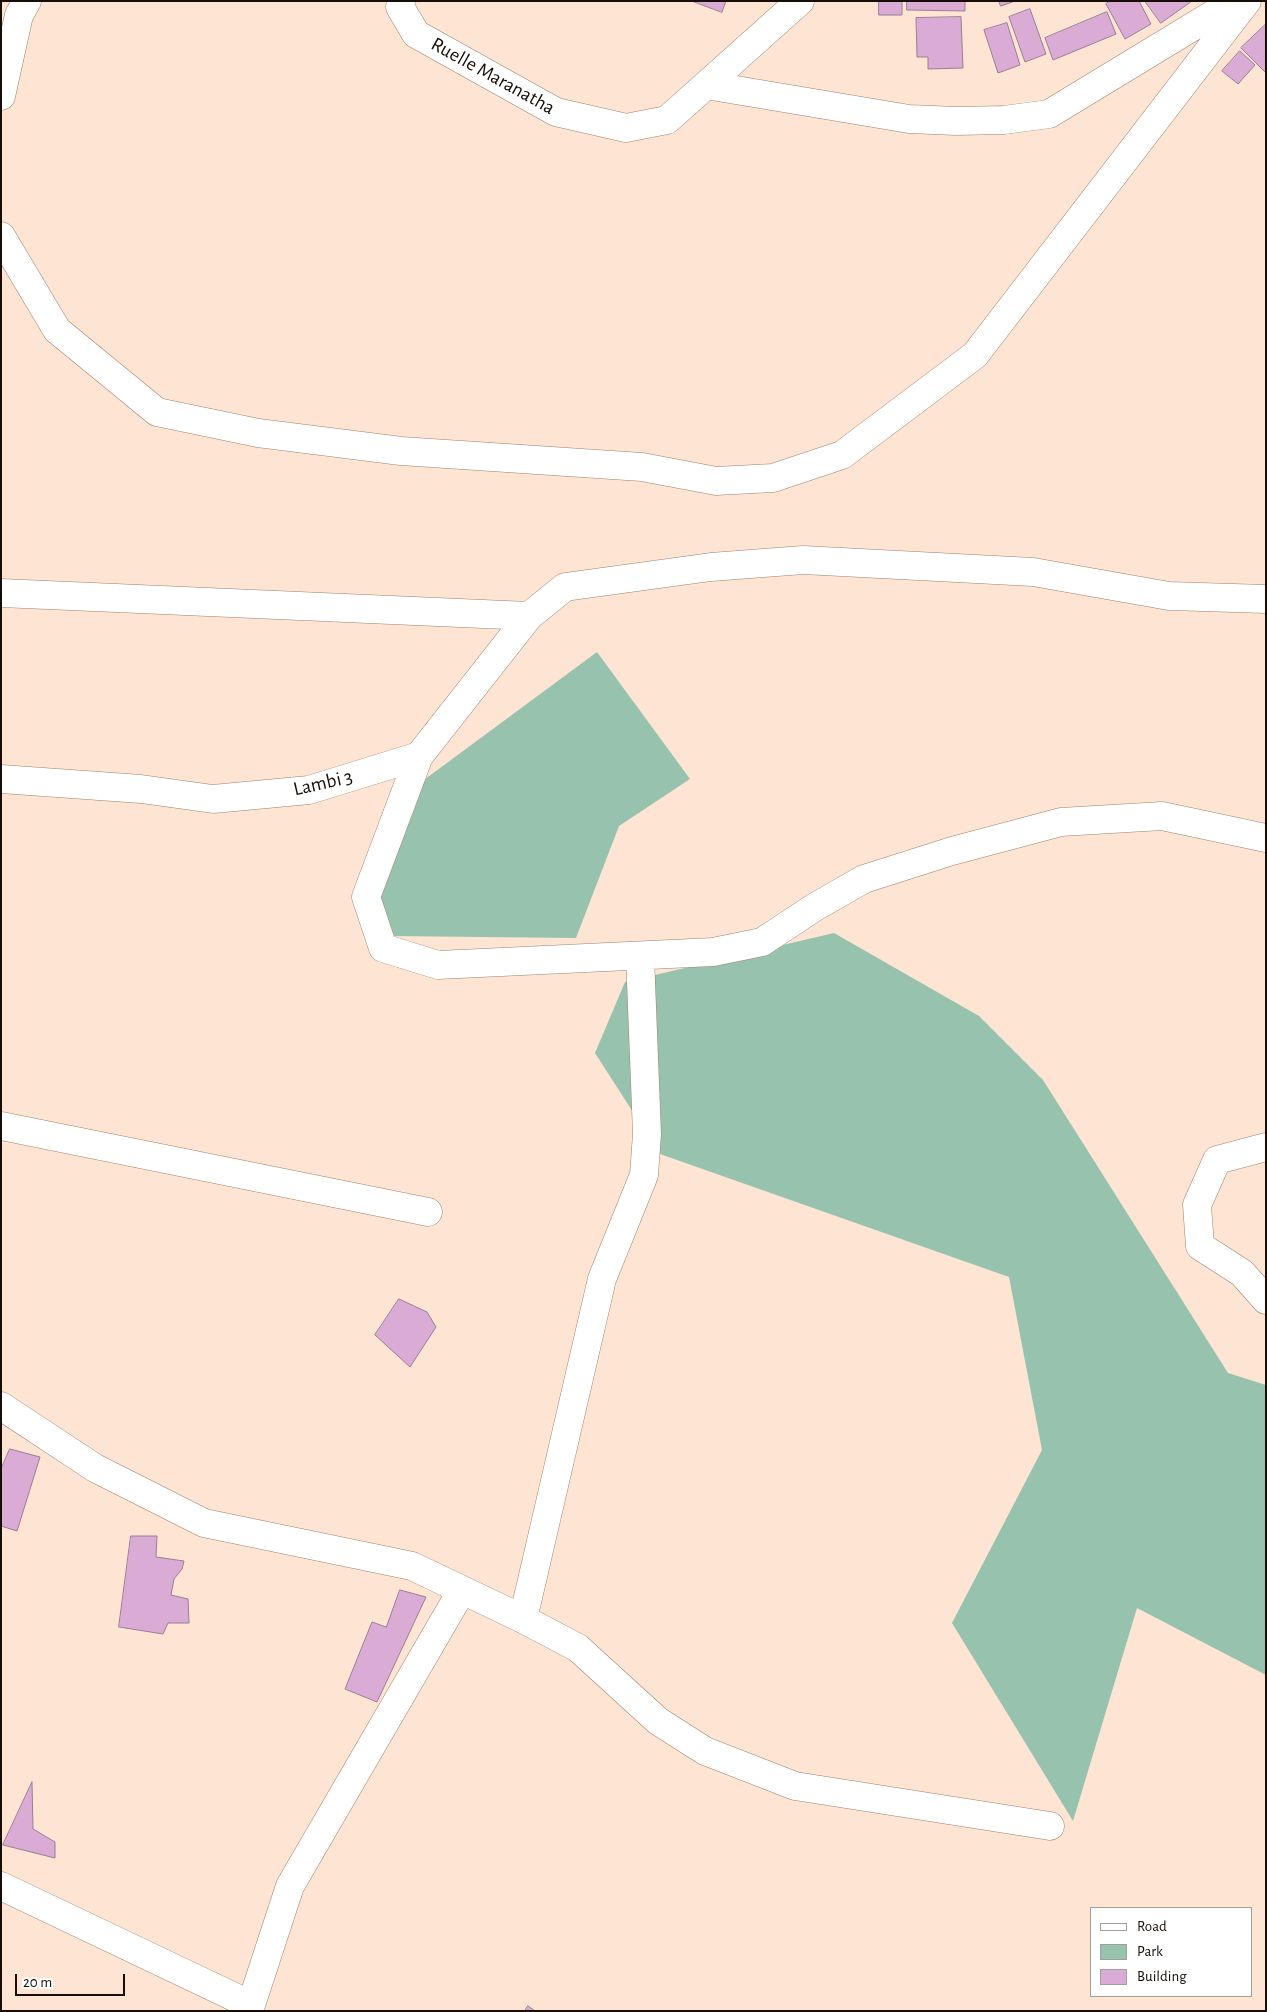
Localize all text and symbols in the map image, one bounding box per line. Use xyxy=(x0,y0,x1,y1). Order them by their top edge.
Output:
street label: Ruelle Maranatha xyxy=(427,32,559,120)
street label: Lambi 3 xyxy=(291,765,355,801)
legend xyxy=(1090,1907,1252,1997)
text: Road xyxy=(1137,1919,1167,1934)
text: Park xyxy=(1137,1944,1163,1959)
scale bar xyxy=(18,1964,128,1996)
text: Building xyxy=(1137,1969,1187,1984)
text: 20 m xyxy=(23,1975,52,1990)

